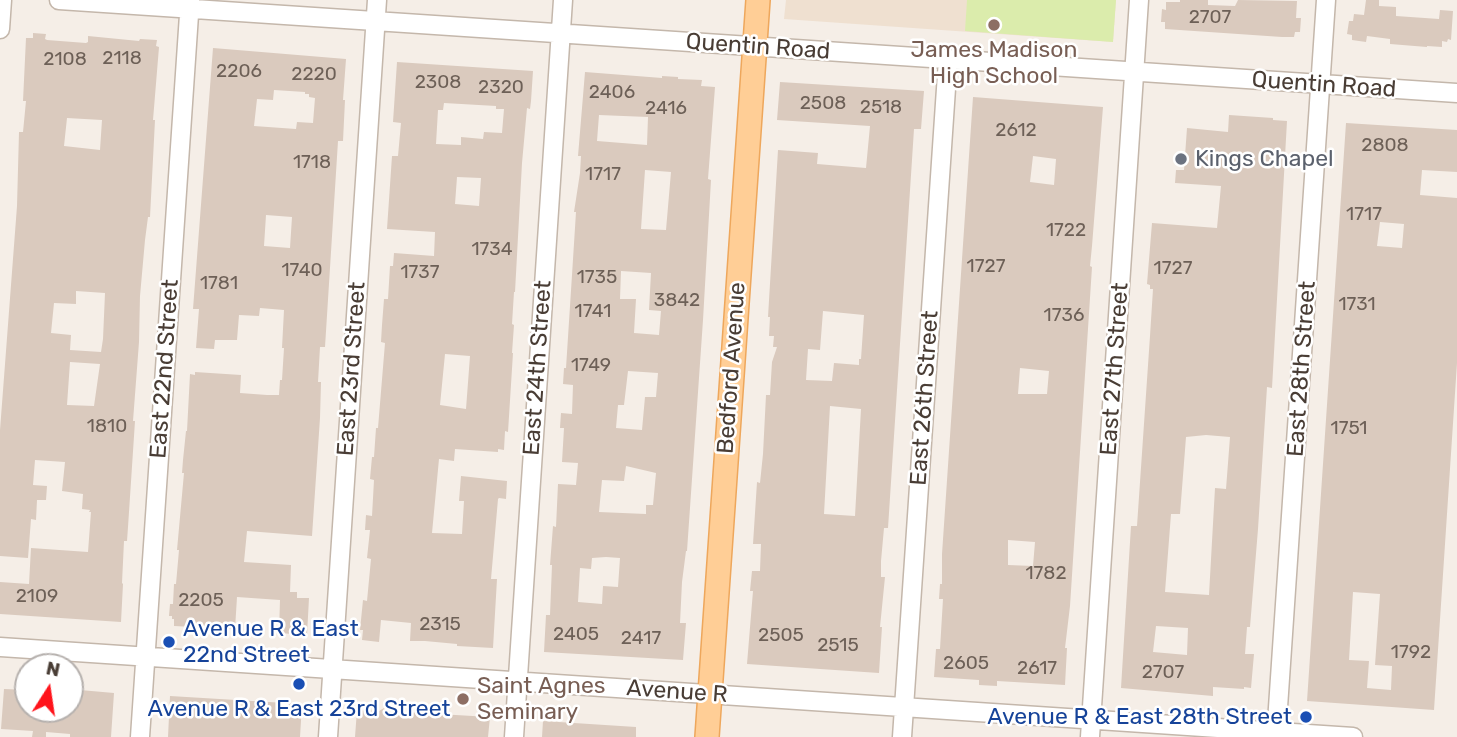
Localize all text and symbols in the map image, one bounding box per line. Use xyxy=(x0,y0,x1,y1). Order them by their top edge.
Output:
house number: 2707 xyxy=(1189,7,1231,29)
marker: James Madison High School xyxy=(986,17,1002,33)
street label: Quentin Road xyxy=(685,28,831,66)
place label: James Madison High School xyxy=(911,36,1077,90)
house number: 2118 xyxy=(102,48,142,70)
house number: 2108 xyxy=(43,49,87,71)
house number: 2206 xyxy=(216,61,262,83)
house number: 2220 xyxy=(291,64,337,86)
street label: Quentin Road xyxy=(1251,66,1397,104)
house number: 2308 xyxy=(415,72,461,94)
house number: 2320 xyxy=(478,77,524,99)
house number: 2406 xyxy=(589,82,635,104)
house number: 2508 xyxy=(800,93,846,115)
house number: 2518 xyxy=(860,97,902,119)
house number: 2416 xyxy=(645,98,687,120)
house number: 2612 xyxy=(995,120,1037,142)
house number: 2808 xyxy=(1361,135,1409,157)
place label: Kings Chapel xyxy=(1195,145,1334,173)
marker: Kings Chapel xyxy=(1173,151,1189,167)
house number: 1718 xyxy=(293,152,331,174)
house number: 1717 xyxy=(585,164,621,186)
house number: 1717 xyxy=(1346,204,1382,226)
house number: 1722 xyxy=(1046,220,1086,242)
house number: 1734 xyxy=(471,239,513,261)
house number: 1727 xyxy=(967,256,1005,278)
house number: 1727 xyxy=(1154,258,1192,280)
house number: 1740 xyxy=(281,260,323,282)
house number: 1737 xyxy=(400,262,440,284)
house number: 1735 xyxy=(577,267,617,289)
house number: 1781 xyxy=(200,273,238,295)
street label: East 22nd Street xyxy=(145,278,185,460)
street label: East 24th Street xyxy=(518,279,558,457)
street label: East 28th Street xyxy=(1282,280,1322,458)
street label: East 23rd Street xyxy=(332,281,372,457)
street label: Bedford Avenue xyxy=(712,281,752,455)
street label: East 27th Street xyxy=(1095,282,1135,456)
house number: 3842 xyxy=(654,290,700,312)
house number: 1731 xyxy=(1338,294,1376,316)
house number: 1741 xyxy=(575,301,611,323)
house number: 1736 xyxy=(1044,305,1084,327)
street label: East 26th Street xyxy=(905,310,945,486)
house number: 1749 xyxy=(571,355,611,377)
house number: 1810 xyxy=(87,416,127,438)
house number: 1751 xyxy=(1330,418,1368,440)
house number: 1782 xyxy=(1025,563,1067,585)
house number: 2109 xyxy=(16,586,58,608)
house number: 2205 xyxy=(178,590,224,612)
house number: 2315 xyxy=(419,614,461,636)
place label: Avenue R & East 22nd Street xyxy=(183,615,359,669)
house number: 2405 xyxy=(553,624,599,646)
house number: 2505 xyxy=(758,625,804,647)
house number: 2417 xyxy=(621,628,661,650)
marker: Avenue R & East 22nd Street xyxy=(161,634,177,650)
house number: 2515 xyxy=(817,635,859,657)
house number: 1792 xyxy=(1391,642,1431,664)
north arrow xyxy=(14,653,84,723)
house number: 2605 xyxy=(943,653,989,675)
text: N xyxy=(44,656,62,682)
house number: 2617 xyxy=(1017,658,1057,680)
house number: 2707 xyxy=(1142,662,1184,684)
place label: Saint Agnes Seminary xyxy=(477,672,606,726)
street label: Avenue R xyxy=(626,675,728,709)
marker: Avenue R & East 23rd Street xyxy=(291,676,307,692)
marker: Saint Agnes Seminary xyxy=(455,691,471,707)
place label: Avenue R & East 23rd Street xyxy=(147,695,451,723)
place label: Avenue R & East 28th Street xyxy=(987,703,1292,731)
marker: Avenue R & East 28th Street xyxy=(1298,709,1314,725)

